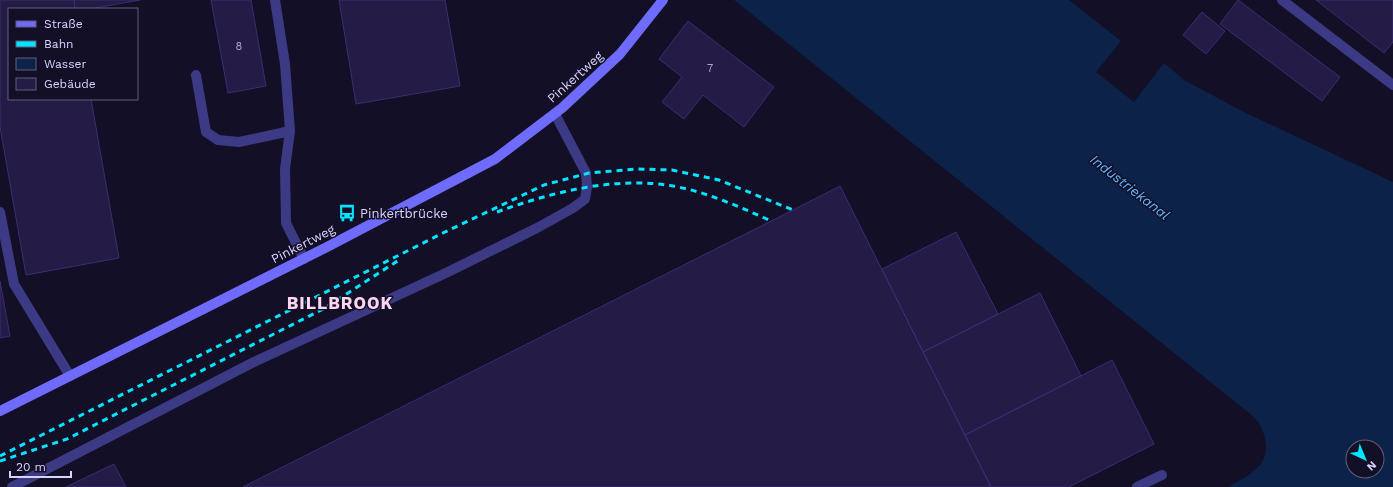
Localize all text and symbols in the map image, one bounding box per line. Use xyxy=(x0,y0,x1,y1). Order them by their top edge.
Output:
legend xyxy=(8,8,138,100)
text: Straße xyxy=(44,17,83,31)
text: Bahn xyxy=(44,37,73,51)
house number: 8 xyxy=(236,40,243,53)
street label: Pinkertweg xyxy=(544,48,606,106)
text: Wasser xyxy=(44,57,86,71)
house number: 7 xyxy=(707,62,713,75)
text: Gebäude xyxy=(44,77,96,91)
water label: Industriekanal xyxy=(1087,151,1173,223)
bus stop icon: Pinkertbrücke xyxy=(337,203,357,223)
place label: Pinkertbrücke xyxy=(360,206,448,221)
street label: Pinkertweg xyxy=(269,222,337,266)
district label: BILLBROOK xyxy=(287,293,393,313)
north arrow xyxy=(1345,439,1385,479)
scale bar xyxy=(10,453,71,479)
text: N xyxy=(1364,458,1379,473)
text: 20 m xyxy=(16,460,46,474)

